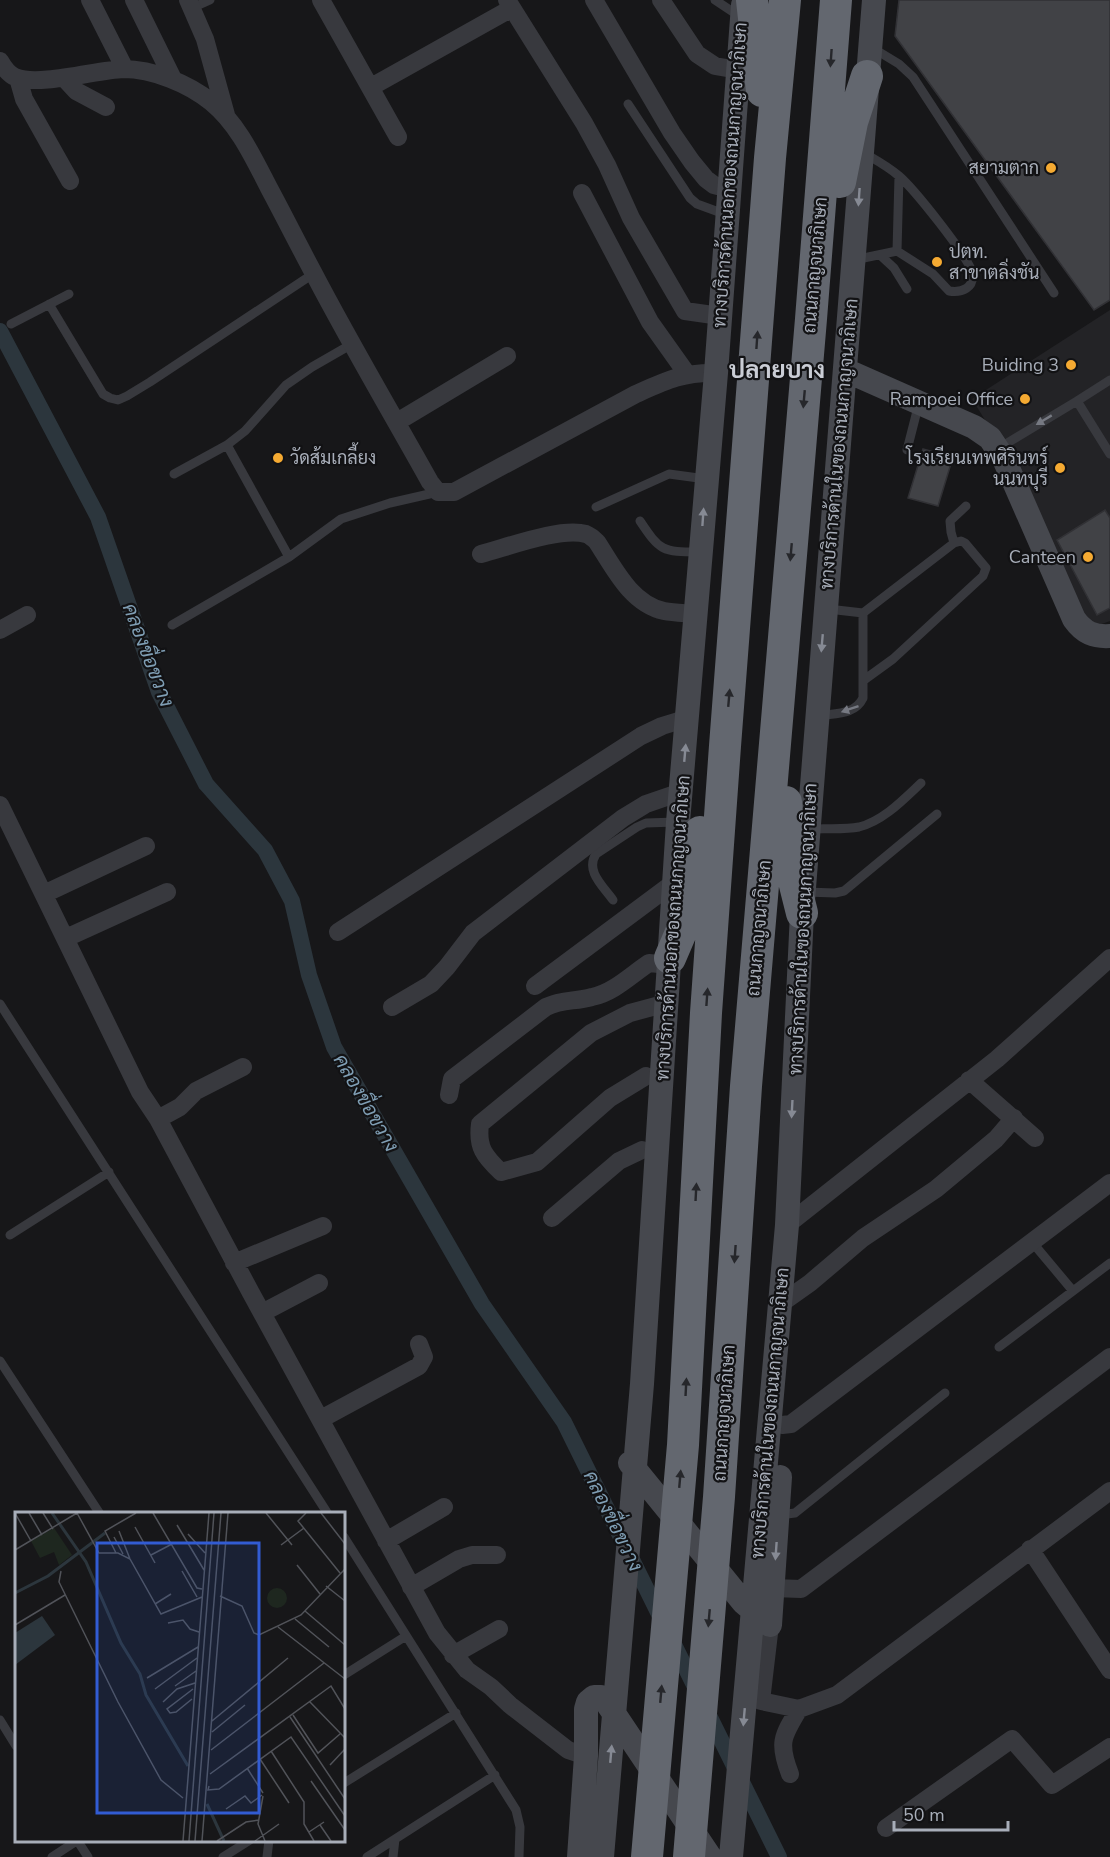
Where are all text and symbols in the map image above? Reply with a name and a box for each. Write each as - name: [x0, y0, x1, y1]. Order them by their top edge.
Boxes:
- street label: ทางบริการด้านนอกของถนนกาญจนาภิเษก: [707, 21, 753, 329]
- one-way arrow: [827, 49, 836, 68]
- place label: สยามตาก: [968, 156, 1039, 180]
- marker: สยามตาก: [1044, 161, 1058, 175]
- one-way arrow: [854, 188, 864, 207]
- street label: ถนนกาญจนาภิเษก: [797, 196, 833, 334]
- place label: ปตท. สาขาตลิ่งชัน: [949, 240, 1040, 285]
- marker: ปตท. สาขาตลิ่งชัน: [930, 255, 944, 269]
- street label: ทางบริการด้านในของถนนกาญจนาภิเษก: [813, 297, 864, 591]
- one-way arrow: [752, 331, 761, 350]
- place label: Buiding 3: [982, 353, 1059, 377]
- district label: ปลายบาง: [729, 354, 825, 386]
- marker: Buiding 3: [1064, 358, 1078, 372]
- place label: Rampoei Office: [890, 387, 1013, 411]
- one-way arrow: [799, 390, 809, 409]
- marker: Rampoei Office: [1018, 392, 1032, 406]
- one-way arrow: [1036, 415, 1053, 425]
- place label: วัดส้มเกลี้ยง: [290, 442, 376, 470]
- place label: โรงเรียนเทพศิรินทร์ นนทบุรี: [905, 445, 1048, 491]
- marker: วัดส้มเกลี้ยง: [271, 451, 285, 465]
- marker: โรงเรียนเทพศิรินทร์ นนทบุรี: [1053, 461, 1067, 475]
- one-way arrow: [699, 508, 708, 527]
- one-way arrow: [786, 543, 796, 562]
- place label: Canteen: [1009, 545, 1076, 569]
- marker: Canteen: [1081, 550, 1095, 564]
- water label: คลองขื่อขวาง: [116, 598, 184, 711]
- one-way arrow: [818, 633, 827, 652]
- one-way arrow: [724, 689, 734, 708]
- one-way arrow: [840, 705, 858, 714]
- one-way arrow: [680, 744, 690, 763]
- street label: ทางบริการด้านนอกของถนนกาญจนาภิเษก: [650, 774, 696, 1082]
- street label: ทางบริการด้านในของถนนกาญจนาภิเษก: [782, 782, 823, 1076]
- street label: ถนนกาญจนาภิเษก: [741, 859, 777, 997]
- one-way arrow: [702, 988, 712, 1007]
- water label: คลองขื่อขวาง: [327, 1047, 408, 1157]
- one-way arrow: [788, 1100, 797, 1119]
- one-way arrow: [692, 1183, 701, 1202]
- one-way arrow: [730, 1244, 739, 1263]
- street label: ทางบริการด้านในของถนนกาญจนาภิเษก: [744, 1266, 795, 1560]
- street label: ถนนกาญจนาภิเษก: [707, 1344, 741, 1482]
- one-way arrow: [681, 1377, 690, 1396]
- water label: คลองขื่อขวาง: [577, 1464, 653, 1576]
- one-way arrow: [675, 1469, 685, 1488]
- inset map: [15, 1512, 345, 1842]
- one-way arrow: [771, 1541, 781, 1560]
- one-way arrow: [704, 1608, 714, 1627]
- one-way arrow: [656, 1685, 666, 1704]
- one-way arrow: [739, 1707, 748, 1726]
- one-way arrow: [607, 1744, 616, 1763]
- scale bar: [894, 1794, 1008, 1832]
- text: 50 m: [903, 1803, 945, 1827]

